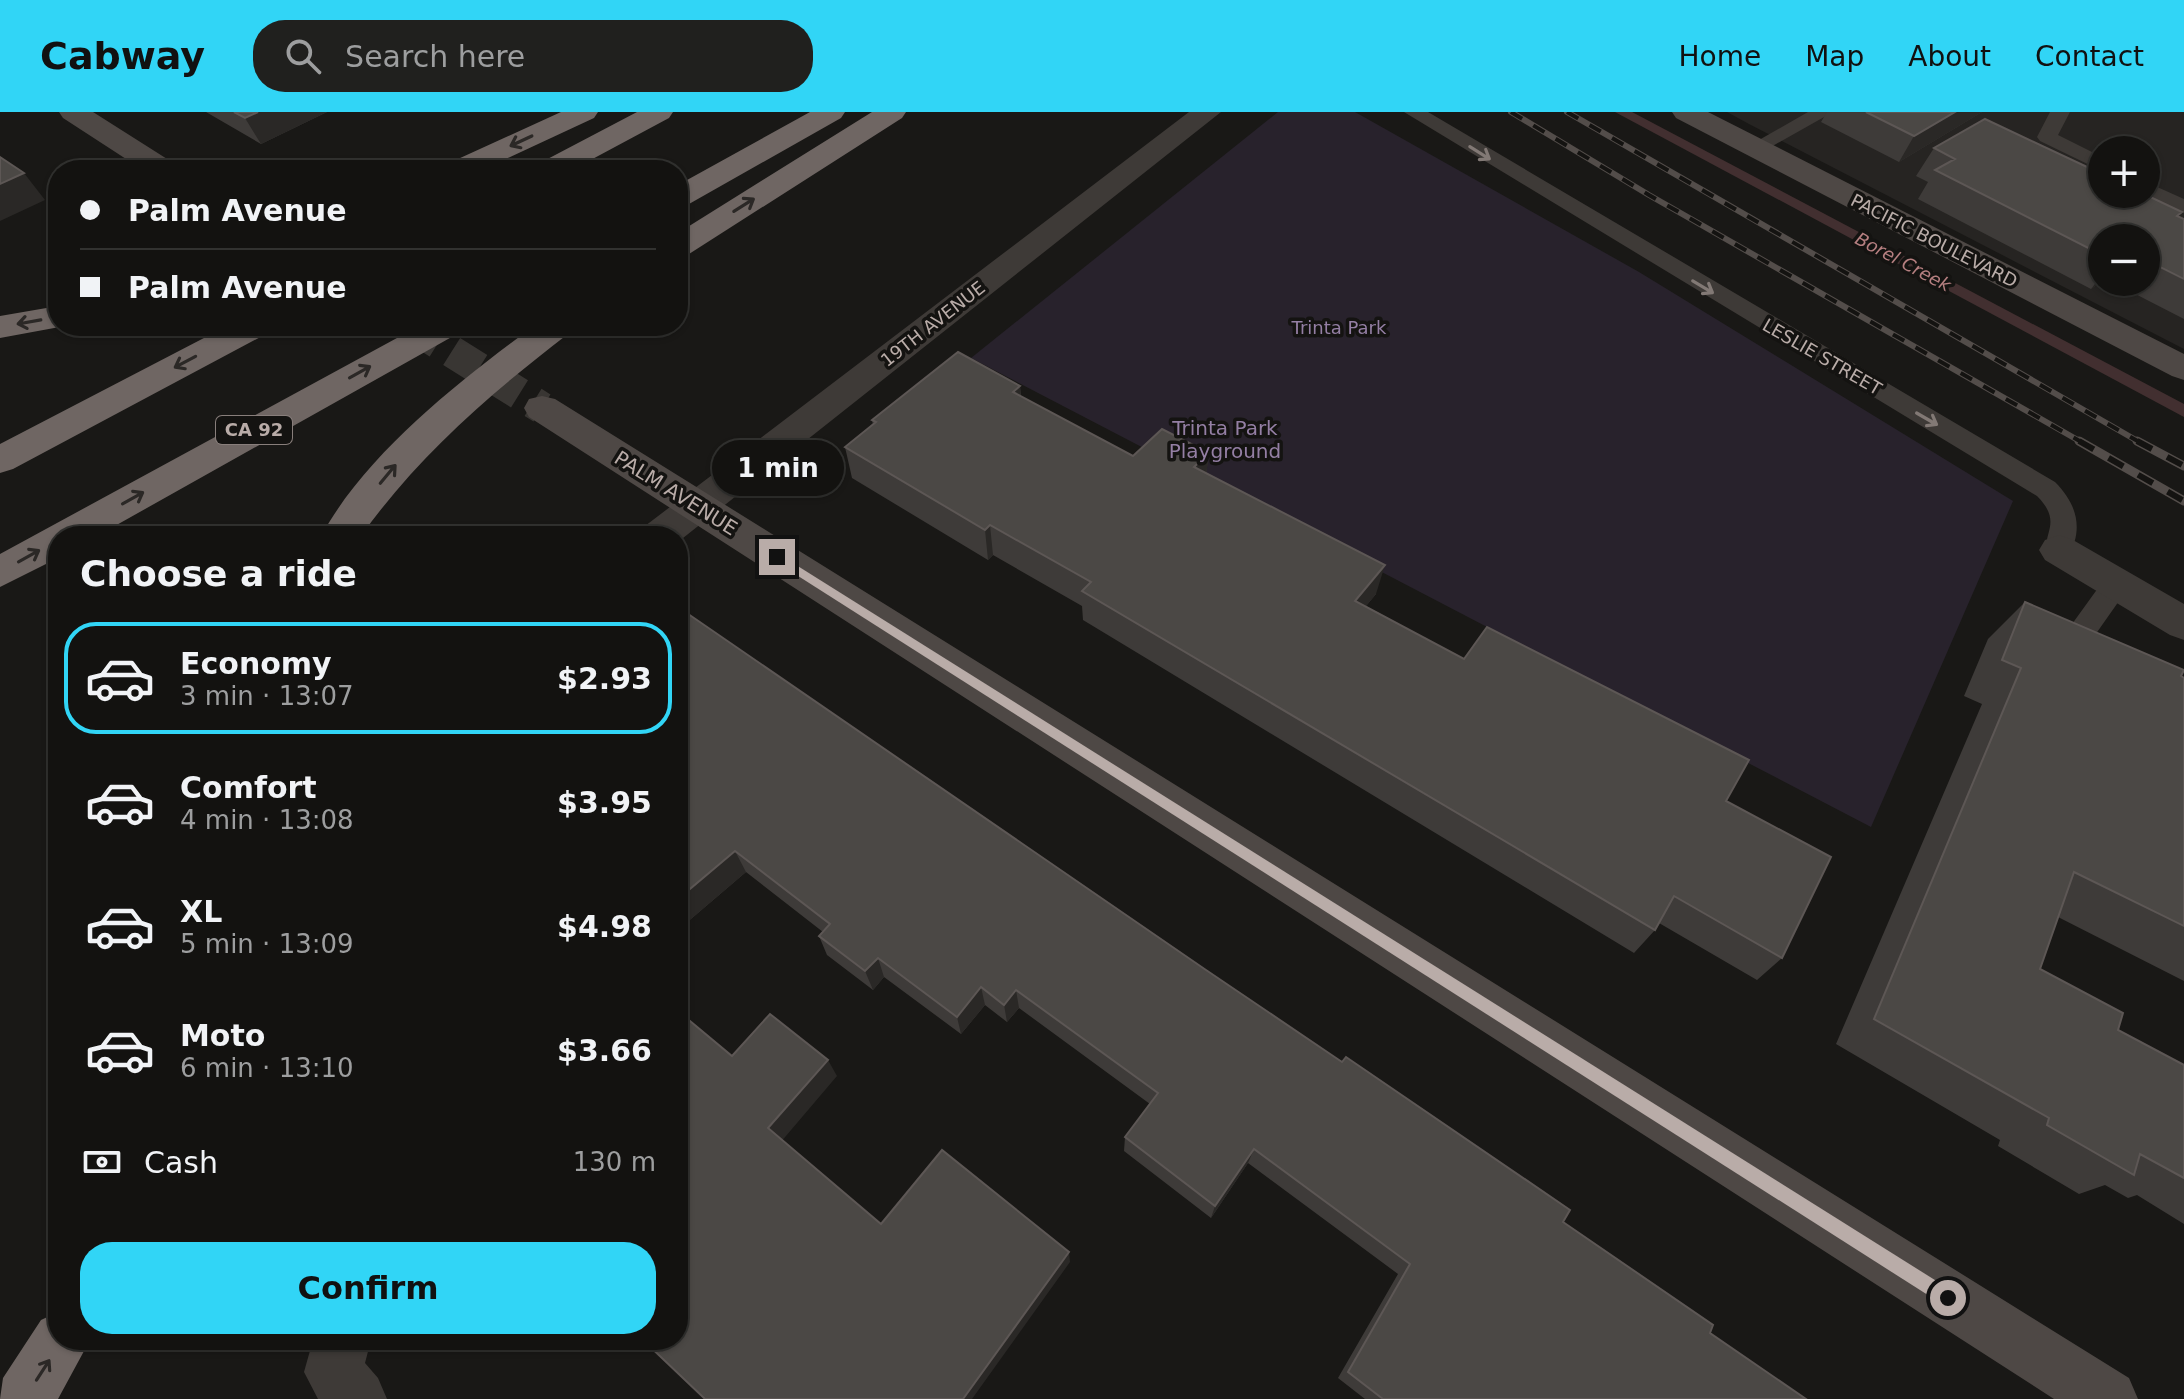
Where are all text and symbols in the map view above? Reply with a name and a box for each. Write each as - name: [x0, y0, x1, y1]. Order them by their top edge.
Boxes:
- search box: [253, 20, 813, 92]
- text: Cabway: [40, 34, 205, 78]
- icon: search: [281, 34, 325, 78]
- text: Search here: [345, 39, 525, 74]
- text: Home: [1678, 40, 1761, 73]
- text: Map: [1805, 40, 1864, 73]
- text: About: [1908, 40, 1991, 73]
- text: Contact: [2035, 40, 2144, 73]
- one-way arrow: [509, 134, 533, 149]
- map controls: [2088, 136, 2160, 296]
- button: +: [2088, 136, 2160, 208]
- one-way arrow: [1468, 145, 1491, 161]
- street label: PACIFIC BOULEVARD: [1847, 189, 2021, 292]
- text: Palm Avenue: [128, 193, 347, 228]
- one-way arrow: [732, 197, 755, 213]
- button: −: [2088, 224, 2160, 296]
- water label: Borel Creek: [1852, 228, 1956, 296]
- text: Palm Avenue: [128, 270, 347, 305]
- street label: 19TH AVENUE: [877, 277, 989, 371]
- one-way arrow: [1691, 279, 1714, 295]
- street label: LESLIE STREET: [1759, 314, 1886, 400]
- one-way arrow: [17, 316, 42, 331]
- park label: Trinta Park: [1291, 317, 1387, 338]
- one-way arrow: [174, 355, 198, 371]
- one-way arrow: [348, 364, 372, 380]
- one-way arrow: [1915, 411, 1938, 427]
- road number: CA 92: [216, 416, 292, 444]
- park label: Trinta Park Playground: [1169, 416, 1281, 463]
- callout: 1 min: [711, 441, 843, 497]
- street label: PALM AVENUE: [610, 446, 742, 540]
- text: 1 min: [737, 453, 819, 483]
- one-way arrow: [379, 465, 397, 485]
- one-way arrow: [120, 490, 144, 505]
- route end: [759, 539, 795, 575]
- one-way arrow: [17, 548, 40, 564]
- text: Choose a ride: [80, 553, 357, 594]
- icon: car: [84, 642, 156, 714]
- text: Economy: [180, 646, 332, 681]
- text: $2.93: [557, 661, 652, 696]
- text: 3 min · 13:07: [180, 681, 354, 711]
- icon: car: [84, 766, 156, 838]
- text: Comfort: [180, 770, 317, 805]
- text: $3.95: [557, 785, 652, 820]
- text: 4 min · 13:08: [180, 805, 354, 835]
- icon: car: [84, 890, 156, 962]
- text: XL: [180, 894, 222, 929]
- text: $4.98: [557, 909, 652, 944]
- text: 5 min · 13:09: [180, 929, 354, 959]
- icon: car: [84, 1014, 156, 1086]
- text: Moto: [180, 1018, 265, 1053]
- text: $3.66: [557, 1033, 652, 1068]
- text: 6 min · 13:10: [180, 1053, 354, 1083]
- icon: cash: [80, 1140, 124, 1184]
- text: Cash: [144, 1145, 218, 1180]
- text: 130 m: [573, 1147, 656, 1177]
- button: Confirm: [80, 1242, 656, 1334]
- route start: [1930, 1280, 1966, 1316]
- one-way arrow: [35, 1359, 51, 1382]

